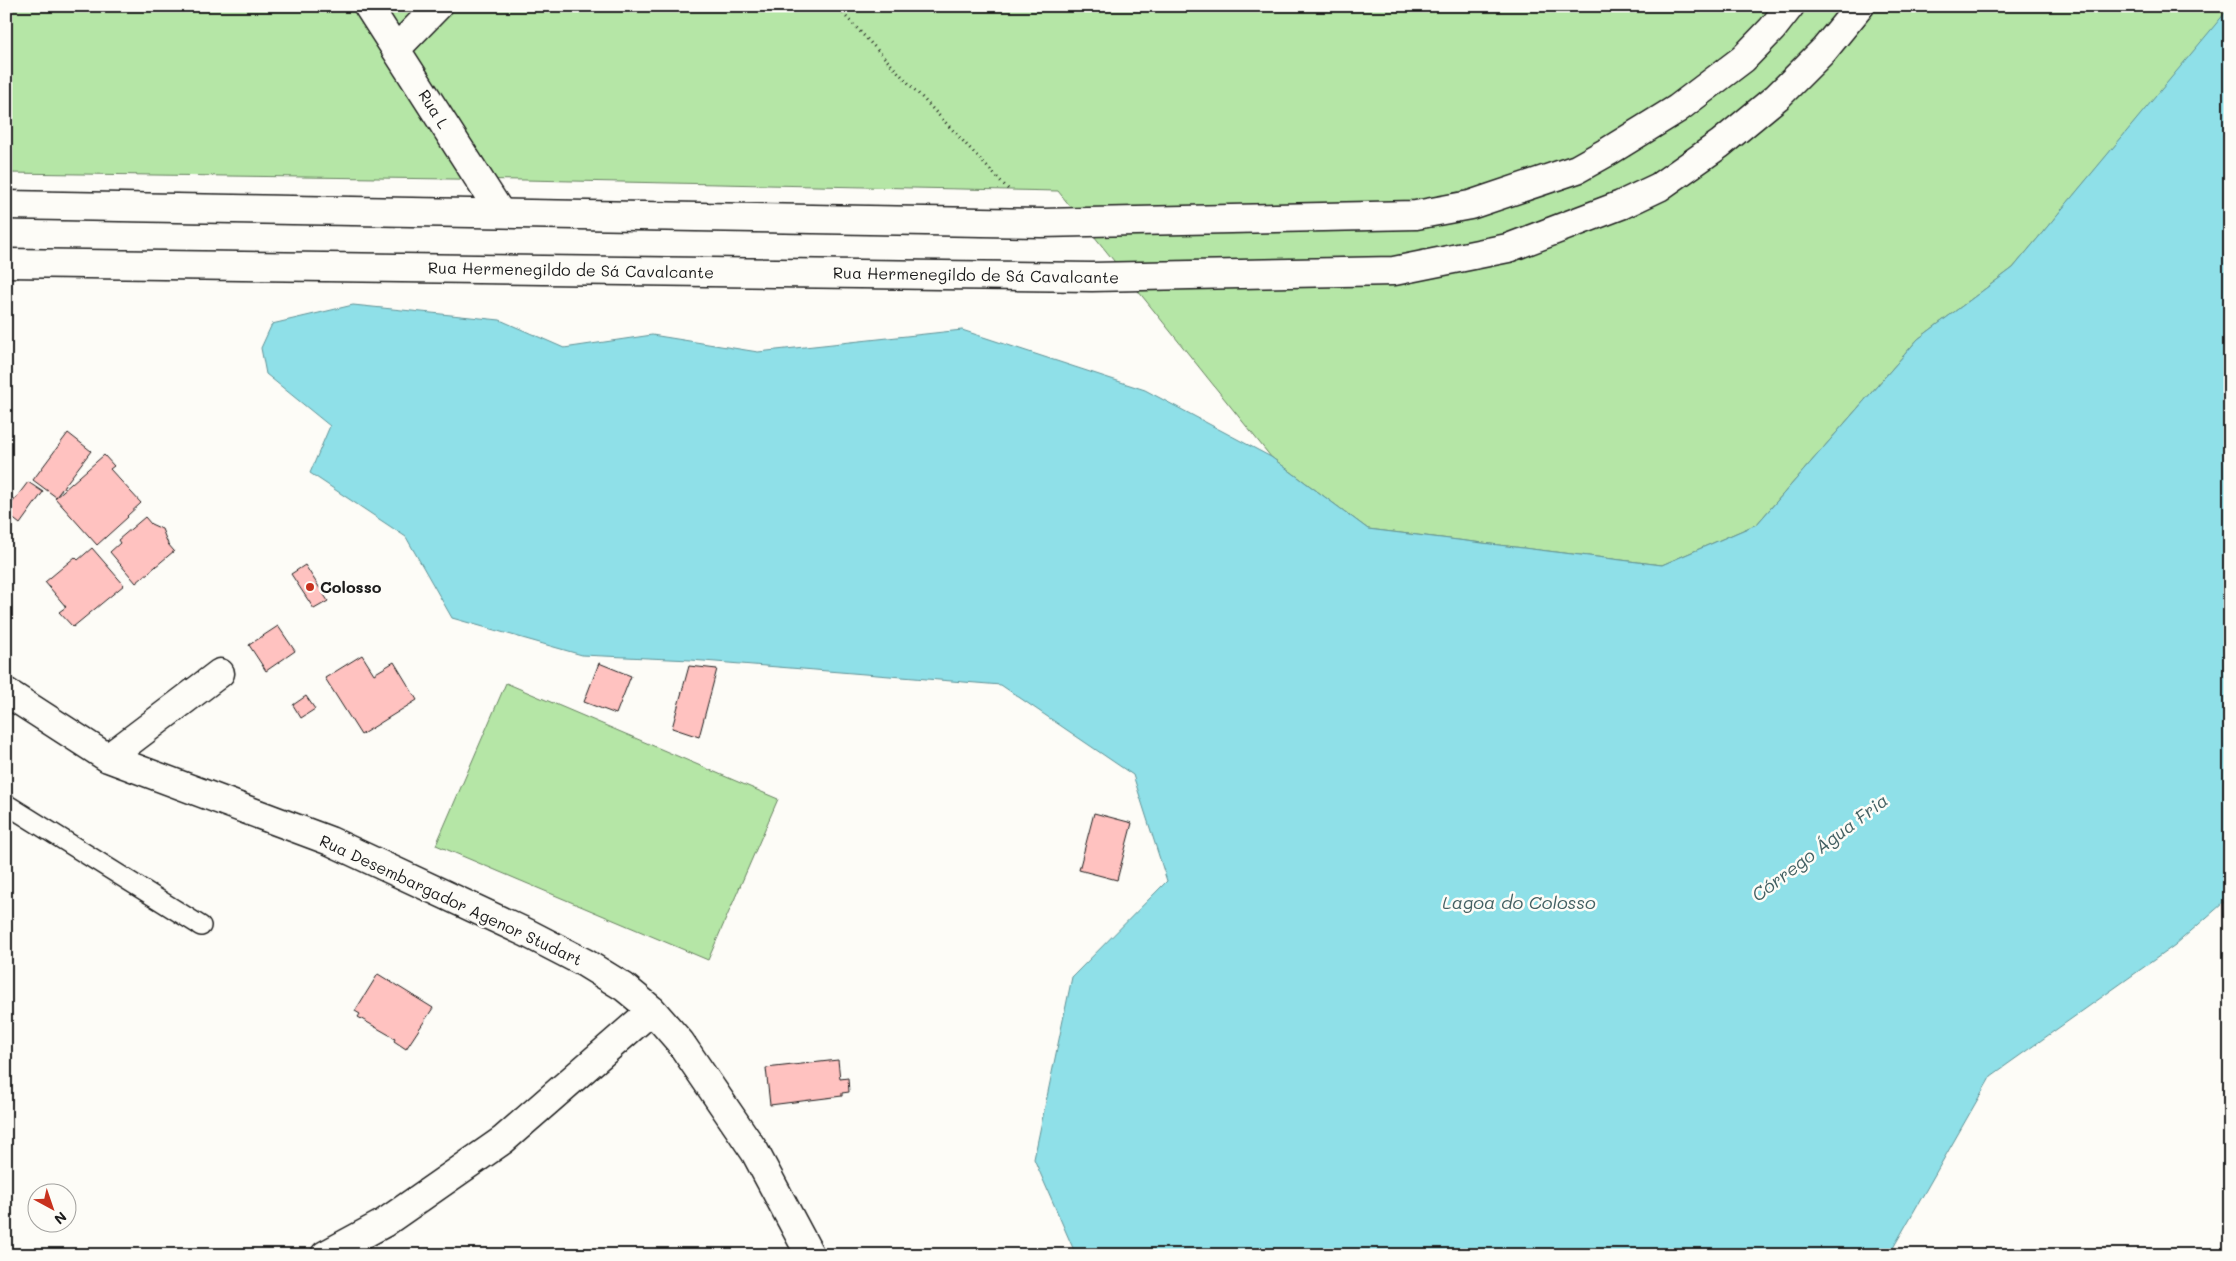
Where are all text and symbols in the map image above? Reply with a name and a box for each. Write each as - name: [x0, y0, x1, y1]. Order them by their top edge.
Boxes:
- street label: Rua L: [414, 85, 455, 133]
- street label: Rua Hermenegildo de Sá Cavalcante: [428, 257, 714, 282]
- street label: Rua Hermenegildo de Sá Cavalcante: [833, 262, 1119, 287]
- place label: Colosso: [320, 576, 382, 597]
- marker: Colosso: [304, 581, 316, 593]
- water label: Córrego Água Fria: [1746, 788, 1893, 906]
- street label: Rua Desembargador Agenor Studart: [317, 829, 586, 970]
- water label: Lagoa do Colosso: [1442, 890, 1596, 914]
- north arrow: [28, 1184, 78, 1234]
- text: N: [50, 1208, 71, 1229]

